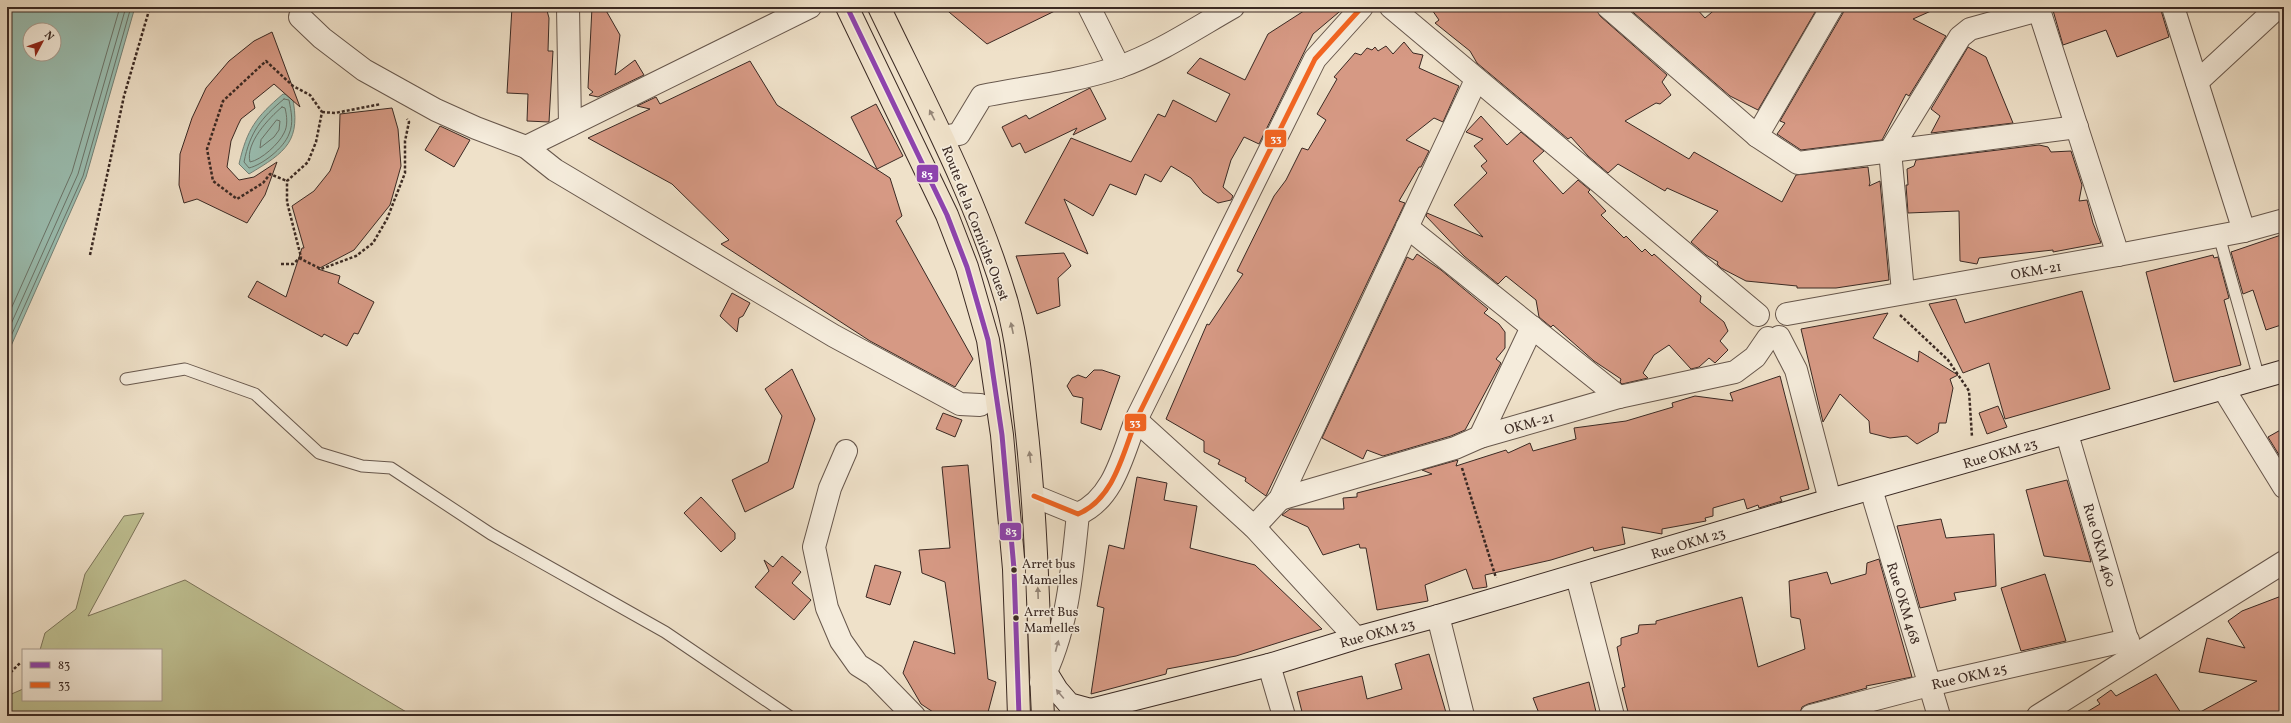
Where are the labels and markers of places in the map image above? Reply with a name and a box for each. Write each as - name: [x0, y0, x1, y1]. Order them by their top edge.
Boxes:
- place label: Arret bus Mamelles: [1022, 556, 1078, 590]
- marker: Arret bus Mamelles: [1009, 565, 1019, 575]
- place label: Arret Bus Mamelles: [1024, 604, 1080, 638]
- marker: Arret Bus Mamelles: [1011, 613, 1021, 623]

